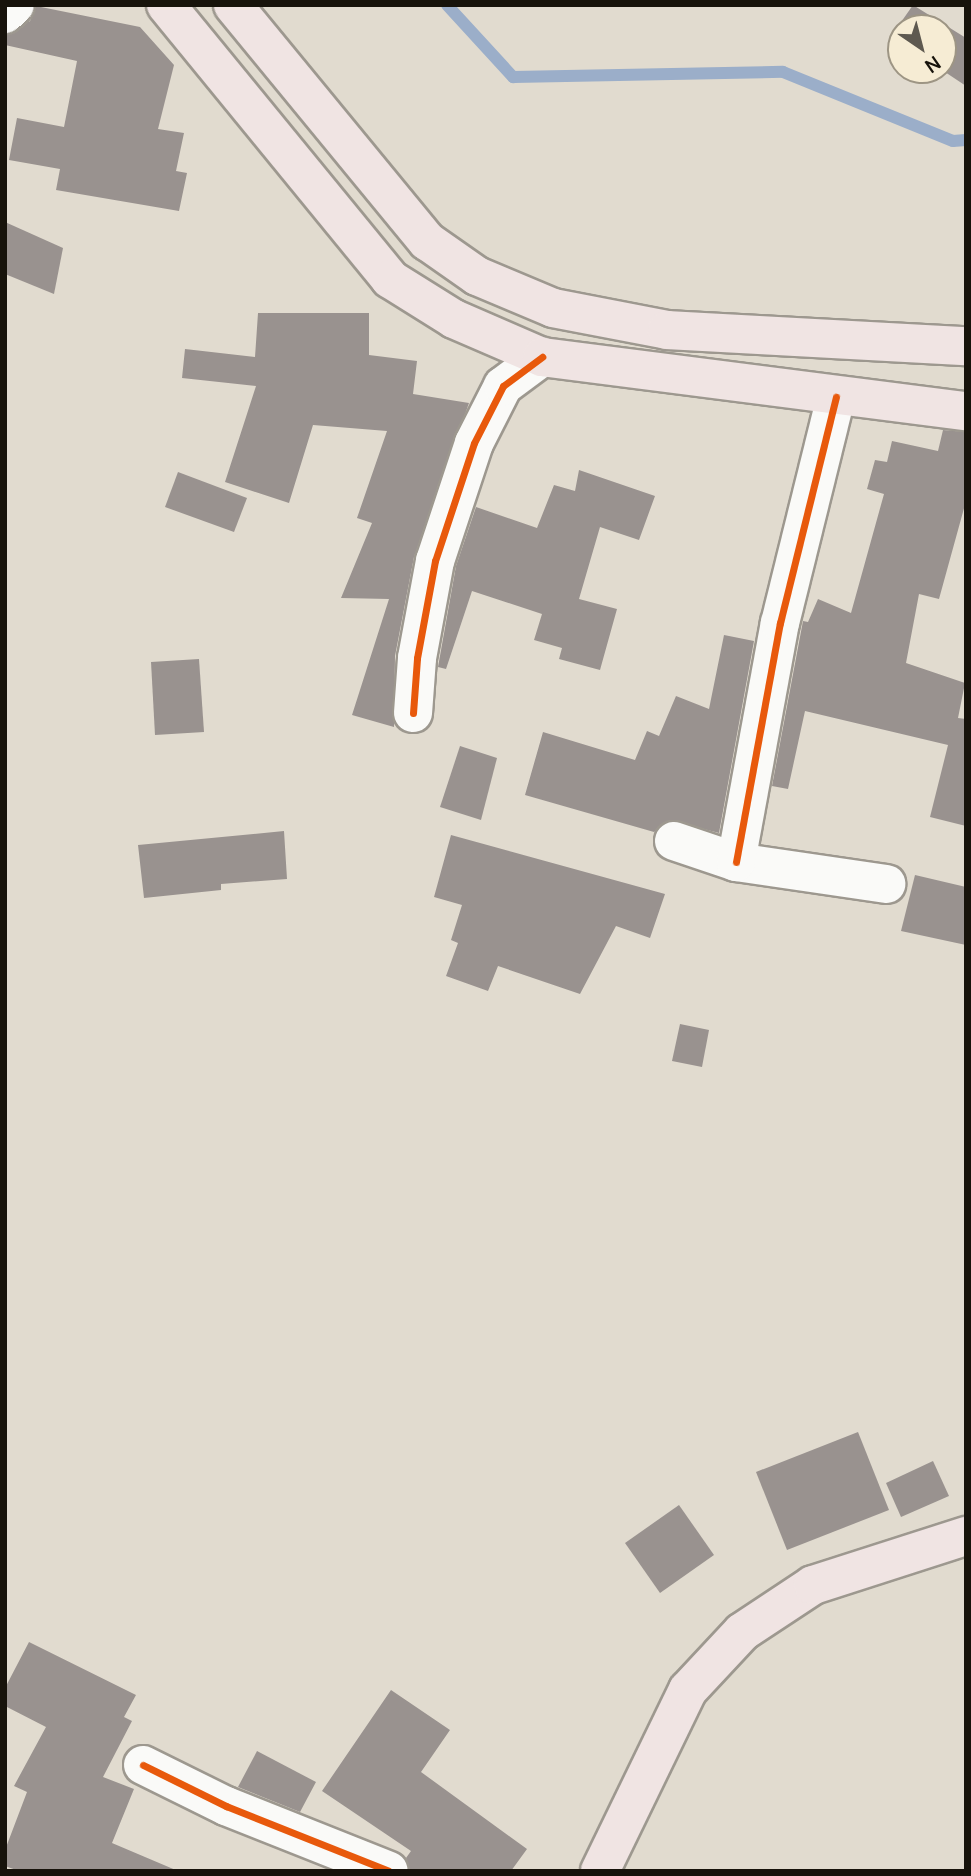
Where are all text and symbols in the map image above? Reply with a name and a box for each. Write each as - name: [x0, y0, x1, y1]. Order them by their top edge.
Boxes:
- north arrow: [887, 14, 957, 84]
- text: N: [920, 50, 946, 79]

